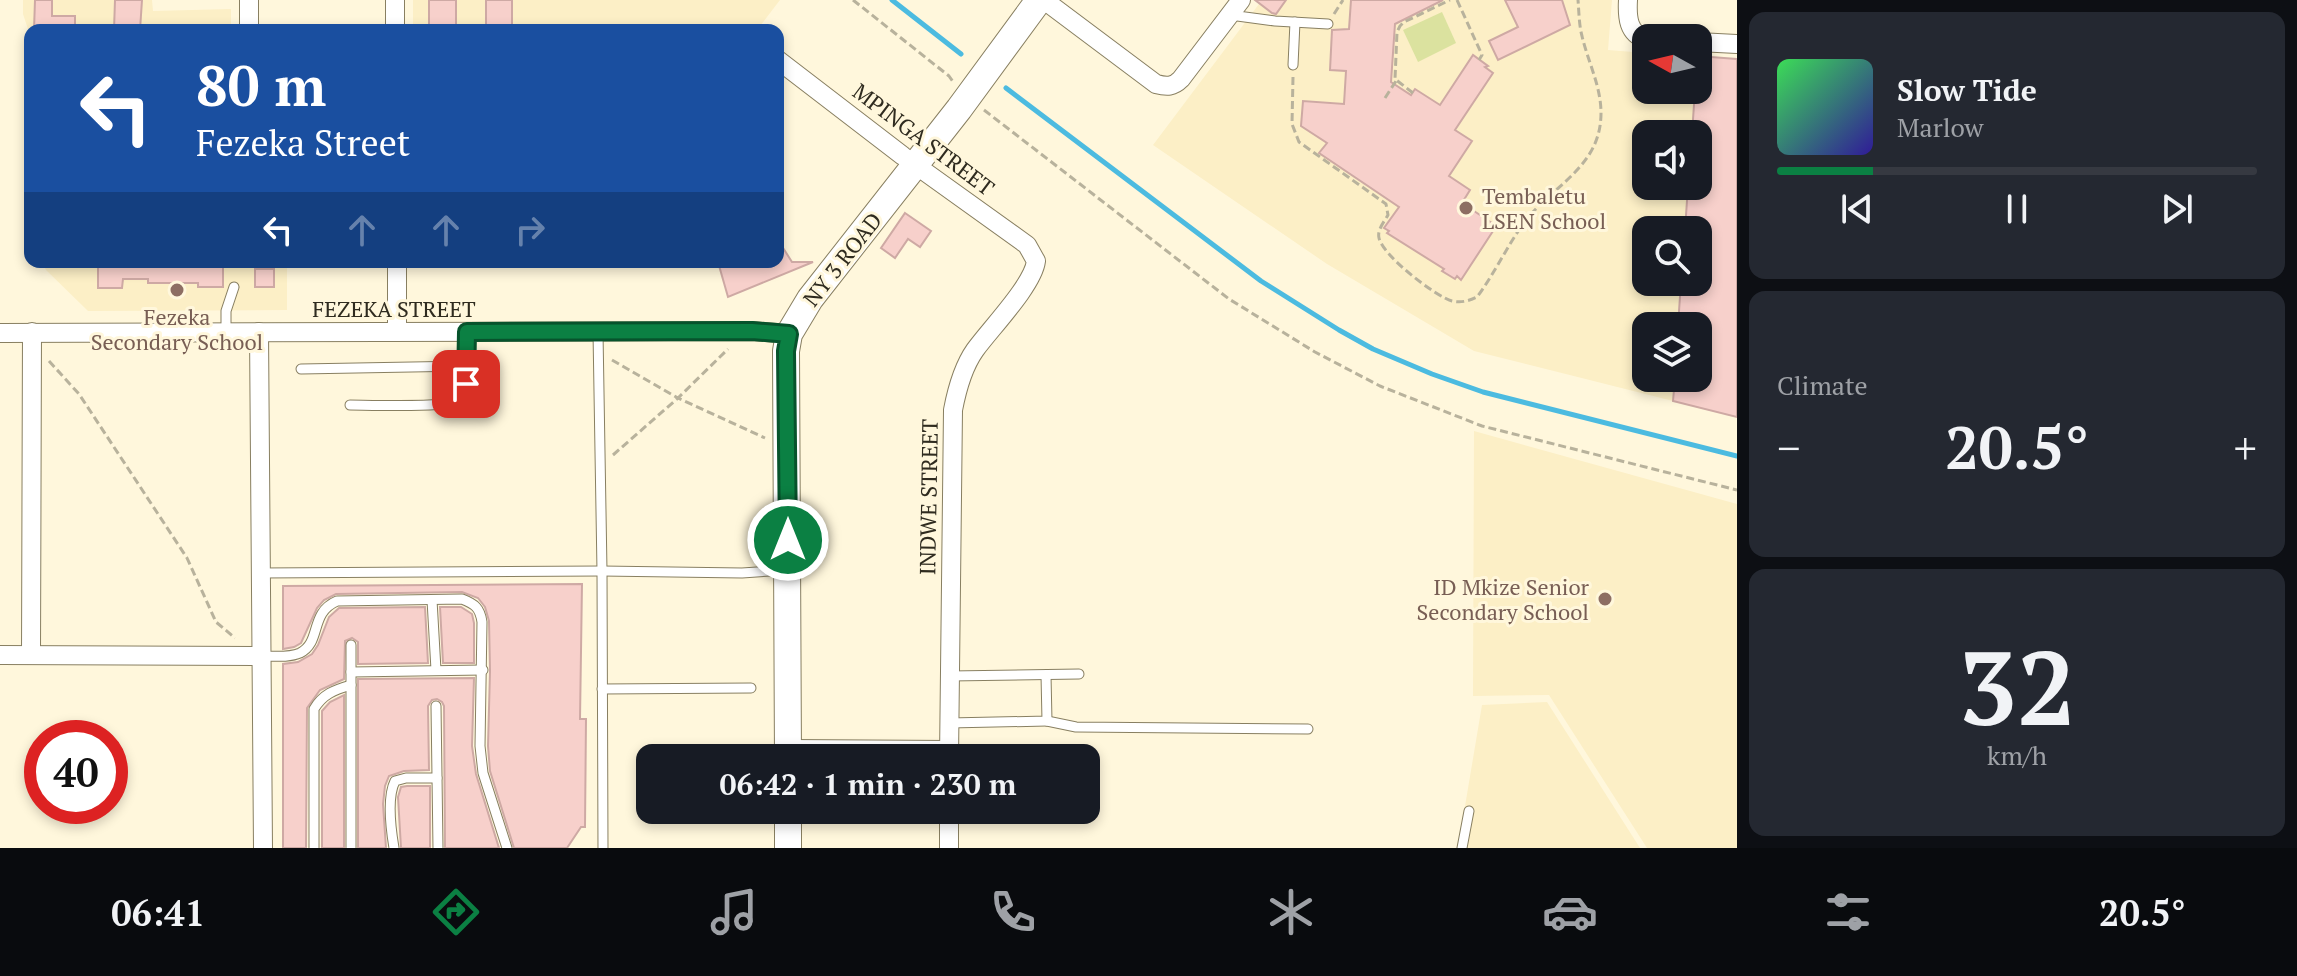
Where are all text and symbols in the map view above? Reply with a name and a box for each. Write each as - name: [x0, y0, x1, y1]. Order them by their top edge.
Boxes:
- north arrow: [1632, 24, 1712, 104]
- map controls: [1632, 24, 1712, 392]
- text: 80 m: [196, 48, 326, 122]
- icon: left: [64, 56, 168, 160]
- text: Slow Tide: [1897, 70, 2037, 110]
- street label: MPINGA STREET: [847, 76, 1001, 202]
- text: Marlow: [1897, 110, 1983, 144]
- text: Fezeka Street: [196, 119, 410, 166]
- button: sound: [1632, 120, 1712, 200]
- place label: Tembaletu LSEN School: [1482, 181, 1606, 235]
- icon: previous: [1835, 187, 1879, 231]
- icon: pause: [1995, 187, 2039, 231]
- icon: next: [2155, 187, 2199, 231]
- marker: Tembaletu LSEN School: [1457, 199, 1475, 217]
- street label: NY 3 ROAD: [796, 206, 888, 312]
- icon: left: [256, 208, 300, 252]
- icon: ahead: [340, 208, 384, 252]
- icon: ahead: [424, 208, 468, 252]
- icon: right: [508, 208, 552, 252]
- button: search: [1632, 216, 1712, 296]
- marker: Fezeka Secondary School: [168, 281, 186, 299]
- street label: FEZEKA STREET: [312, 294, 476, 323]
- place label: Fezeka Secondary School: [91, 302, 263, 356]
- button: layers: [1632, 312, 1712, 392]
- pin: [432, 350, 500, 418]
- icon: arrive: [444, 362, 488, 406]
- text: Climate: [1777, 368, 1868, 402]
- text: 20.5°: [1945, 407, 2089, 486]
- street label: INDWE STREET: [912, 418, 944, 575]
- text: −: [1777, 418, 1800, 477]
- text: +: [2234, 418, 2257, 477]
- position arrow: [746, 498, 830, 582]
- place label: ID Mkize Senior Secondary School: [1417, 572, 1590, 626]
- marker: ID Mkize Senior Secondary School: [1596, 590, 1614, 608]
- text: 32: [1958, 617, 2076, 755]
- speed limit sign: 40: [24, 720, 128, 824]
- text: km/h: [1987, 738, 2047, 772]
- text: 06:42 · 1 min · 230 m: [720, 764, 1016, 804]
- icon: directions: [428, 884, 484, 940]
- icon: music: [706, 884, 762, 940]
- icon: phone: [985, 884, 1041, 940]
- icon: climate: [1263, 884, 1319, 940]
- icon: car: [1542, 884, 1598, 940]
- icon: filters: [1820, 884, 1876, 940]
- text: 06:41: [111, 889, 205, 936]
- text: 20.5°: [2099, 889, 2186, 936]

